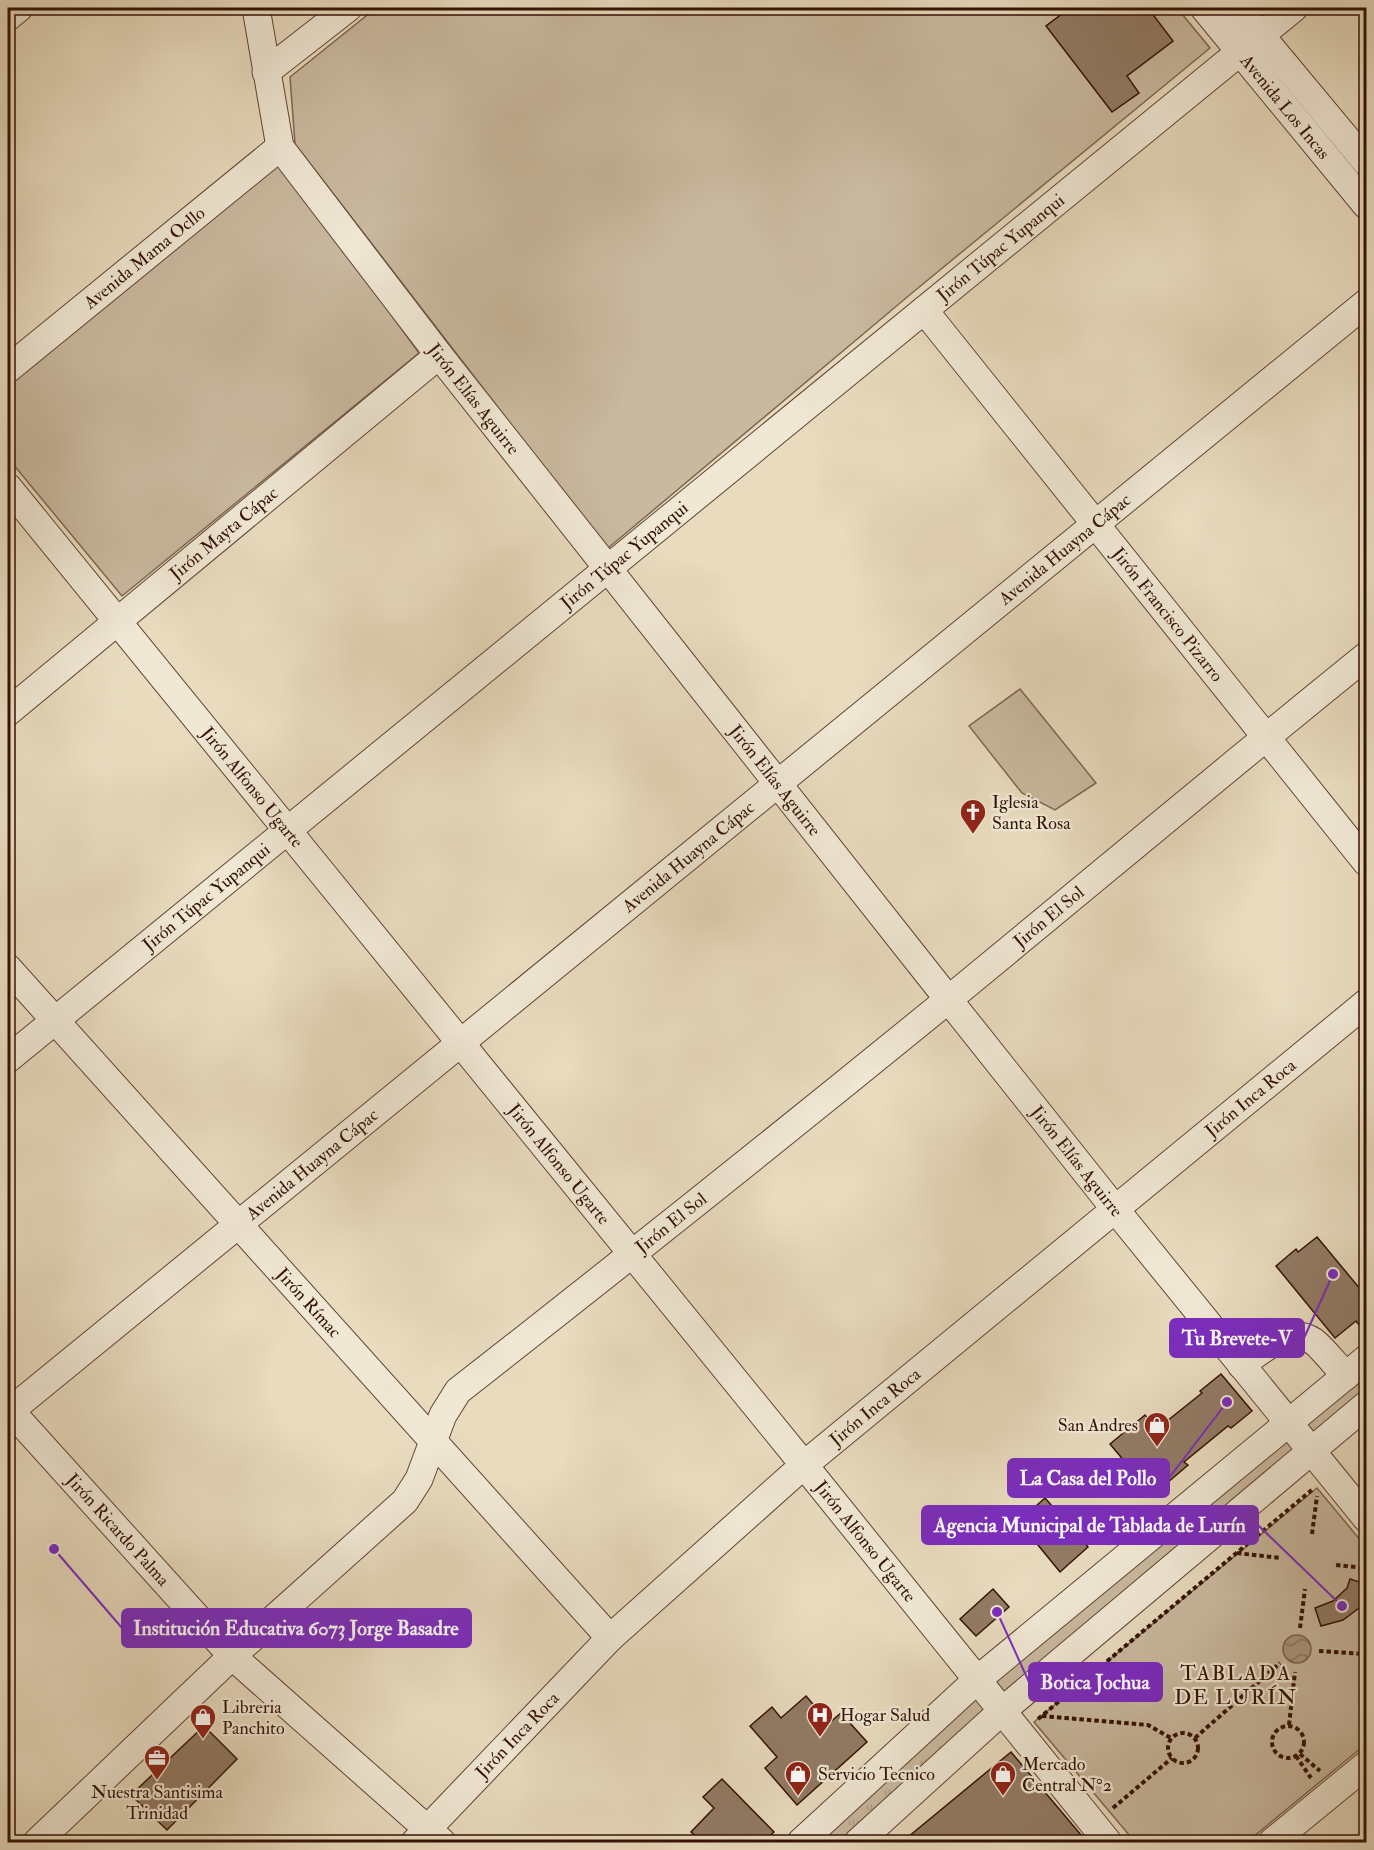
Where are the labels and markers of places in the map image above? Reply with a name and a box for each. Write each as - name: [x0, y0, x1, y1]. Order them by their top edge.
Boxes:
- place label: Iglesia Santa Rosa: [992, 791, 1071, 835]
- church icon: Iglesia Santa Rosa: [958, 797, 988, 835]
- callout: Tu Brevete-V: [1170, 1319, 1304, 1357]
- shop icon: San Andres: [1142, 1410, 1172, 1448]
- place label: San Andres: [1058, 1414, 1138, 1437]
- callout: La Casa del Pollo: [1008, 1459, 1169, 1497]
- callout: Agencia Municipal de Tablada de Lurín: [922, 1506, 1258, 1544]
- callout: Institución Educativa 6073 Jorge Basadre: [122, 1609, 471, 1647]
- callout: Botica Jochua: [1029, 1663, 1162, 1701]
- place label: Libreria Panchito: [222, 1696, 285, 1740]
- hospital icon: Hogar Salud: [805, 1700, 835, 1738]
- shop icon: Libreria Panchito: [188, 1702, 218, 1740]
- place label: Hogar Salud: [840, 1704, 930, 1727]
- office icon: Nuestra Santisima Trinidad: [142, 1743, 172, 1781]
- place label: Mercado Central N°2: [1022, 1753, 1112, 1797]
- shop icon: Servicio Tecnico: [783, 1759, 813, 1797]
- shop icon: Mercado Central N°2: [988, 1759, 1018, 1797]
- place label: Servicio Tecnico: [818, 1763, 935, 1786]
- place label: Nuestra Santisima Trinidad: [91, 1781, 224, 1825]

